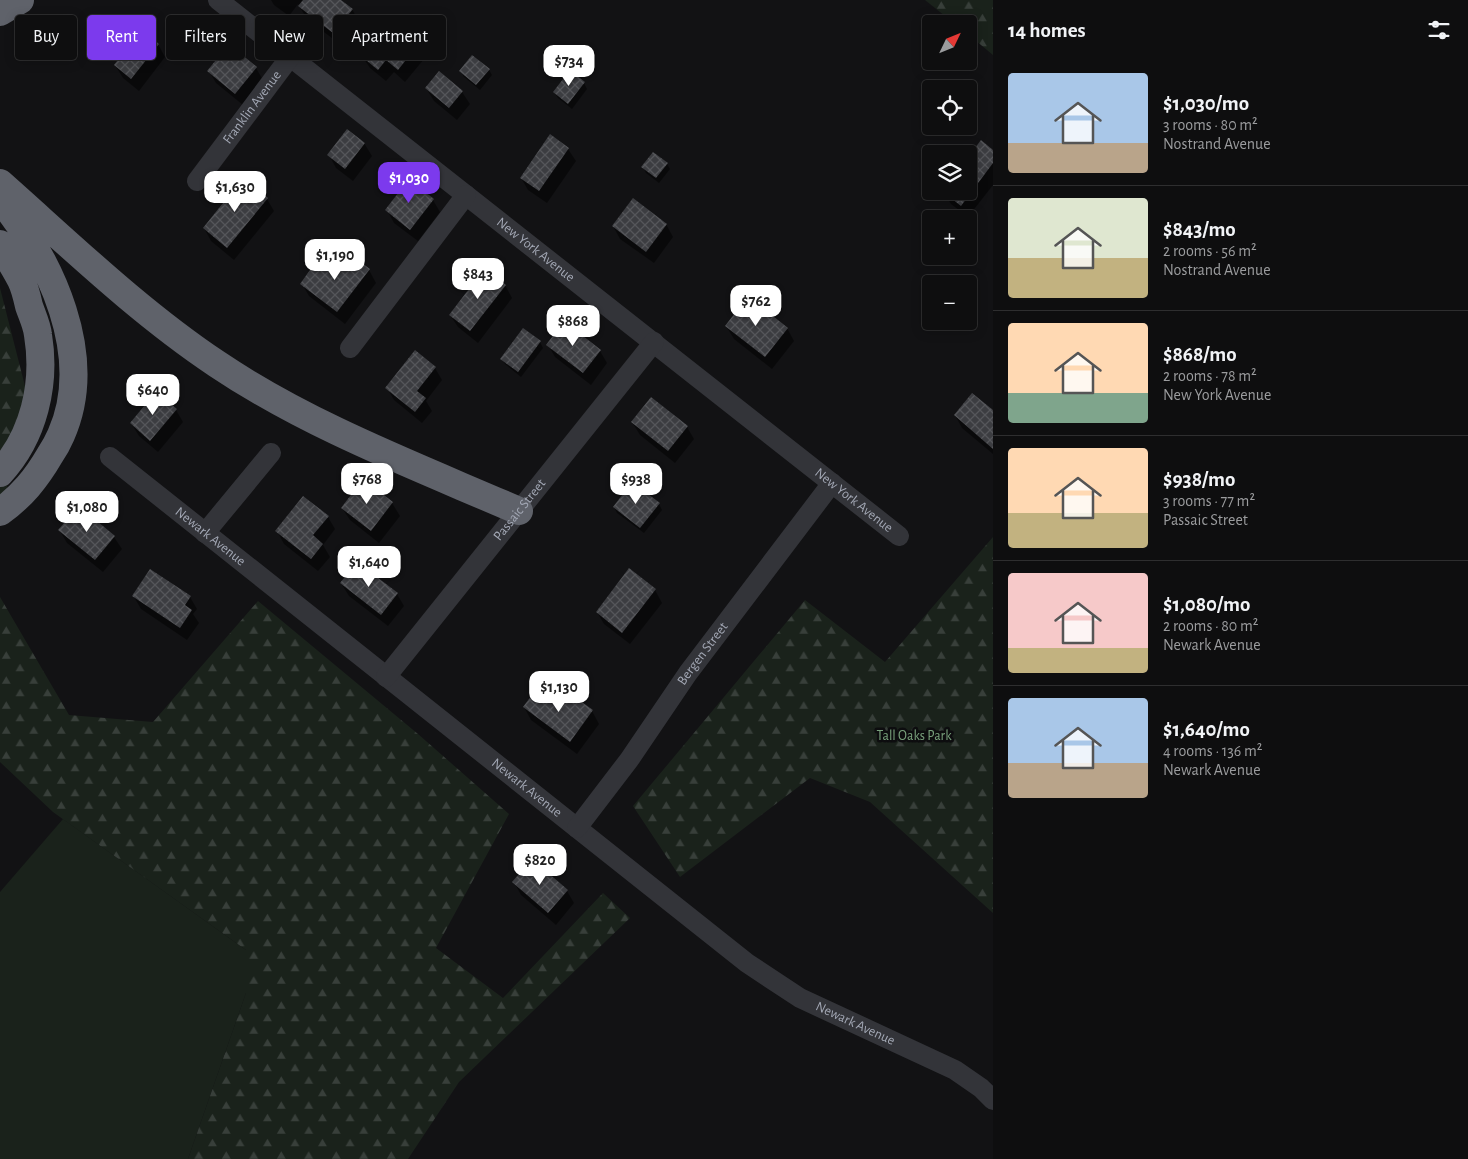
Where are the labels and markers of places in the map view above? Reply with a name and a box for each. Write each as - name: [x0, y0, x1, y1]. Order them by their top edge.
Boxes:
- pin: $734: [539, 44, 599, 87]
- pin: $1,030: [368, 162, 450, 204]
- pin: $1,630: [194, 170, 276, 213]
- pin: $1,190: [294, 238, 376, 281]
- pin: $843: [448, 258, 508, 300]
- pin: $762: [726, 284, 786, 327]
- pin: $868: [543, 304, 603, 347]
- pin: $640: [123, 374, 183, 416]
- pin: $768: [337, 462, 397, 505]
- pin: $938: [606, 462, 666, 505]
- pin: $1,080: [46, 490, 128, 533]
- pin: $1,640: [328, 546, 410, 588]
- pin: $1,130: [518, 670, 600, 713]
- pin: $820: [510, 844, 570, 886]

